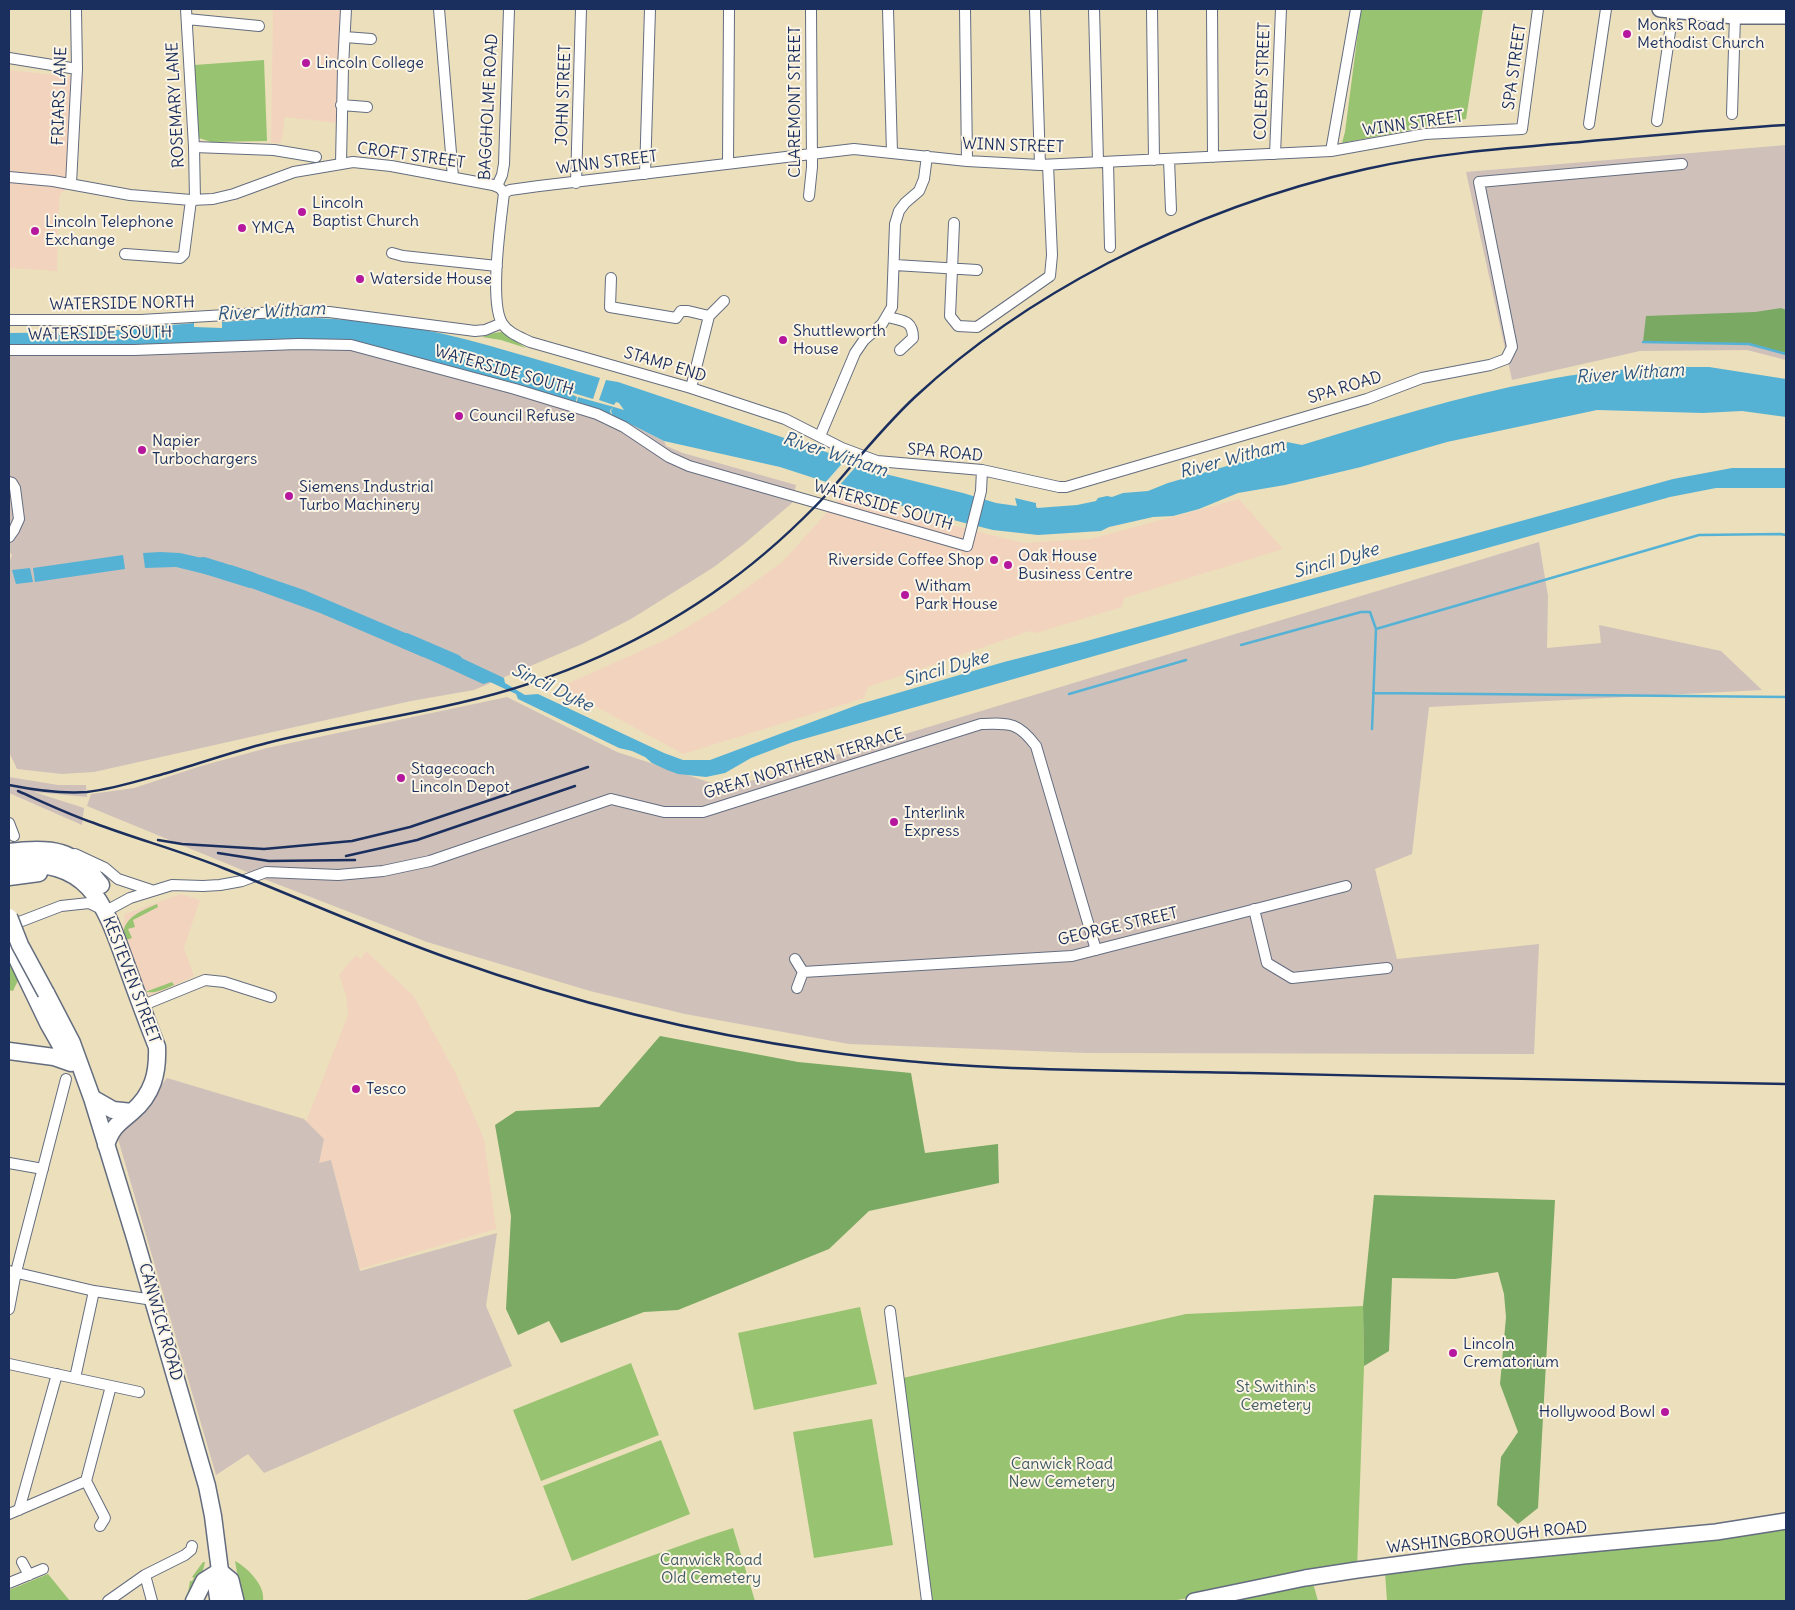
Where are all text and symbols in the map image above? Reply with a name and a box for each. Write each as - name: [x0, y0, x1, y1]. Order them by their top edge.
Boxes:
- place label: Monks Road Methodist Church: [1637, 15, 1764, 53]
- street label: COLEBY STREET: [1251, 22, 1275, 140]
- street label: SPA STREET: [1499, 23, 1531, 111]
- street label: CLAREMONT STREET: [785, 26, 805, 178]
- marker: Monks Road Methodist Church: [1621, 28, 1633, 40]
- street label: BAGGHOLME ROAD: [476, 33, 502, 181]
- street label: ROSEMARY LANE: [163, 41, 189, 169]
- street label: JOHN STREET: [553, 44, 575, 146]
- street label: FRIARS LANE: [49, 46, 71, 146]
- place label: Lincoln College: [316, 53, 424, 73]
- marker: Lincoln College: [300, 57, 312, 69]
- street label: WINN STREET: [1361, 107, 1465, 141]
- street label: WINN STREET: [962, 135, 1064, 157]
- street label: CROFT STREET: [356, 139, 466, 173]
- street label: WINN STREET: [555, 147, 659, 179]
- place label: Lincoln Baptist Church: [312, 193, 419, 231]
- marker: Lincoln Baptist Church: [296, 206, 308, 218]
- place label: Lincoln Telephone Exchange: [45, 212, 174, 250]
- place label: YMCA: [252, 218, 295, 238]
- marker: YMCA: [236, 222, 248, 234]
- marker: Lincoln Telephone Exchange: [29, 225, 41, 237]
- place label: Waterside House: [370, 269, 492, 289]
- marker: Waterside House: [354, 273, 366, 285]
- street label: WATERSIDE NORTH: [49, 293, 195, 315]
- water label: River Witham: [216, 298, 326, 326]
- place label: Shuttleworth House: [793, 321, 886, 359]
- street label: WATERSIDE SOUTH: [28, 323, 172, 345]
- marker: Shuttleworth House: [777, 334, 789, 346]
- street label: WATERSIDE SOUTH: [432, 342, 576, 400]
- street label: STAMP END: [622, 343, 708, 387]
- water label: River Witham: [1575, 359, 1685, 389]
- street label: SPA ROAD: [1306, 368, 1384, 408]
- place label: Council Refuse: [469, 406, 575, 426]
- marker: Council Refuse: [453, 410, 465, 422]
- water label: River Witham: [780, 428, 890, 482]
- place label: Napier Turbochargers: [152, 431, 257, 469]
- water label: River Witham: [1177, 435, 1287, 483]
- street label: SPA ROAD: [906, 440, 984, 466]
- marker: Napier Turbochargers: [136, 444, 148, 456]
- place label: Siemens Industrial Turbo Machinery: [299, 477, 433, 515]
- street label: WATERSIDE SOUTH: [811, 477, 955, 535]
- marker: Siemens Industrial Turbo Machinery: [283, 490, 295, 502]
- water label: Sincil Dyke: [1291, 539, 1381, 583]
- place label: Oak House Business Centre: [1018, 546, 1133, 584]
- place label: Riverside Coffee Shop: [828, 550, 984, 570]
- marker: Riverside Coffee Shop: [988, 554, 1000, 566]
- marker: Oak House Business Centre: [1002, 559, 1014, 571]
- place label: Witham Park House: [915, 576, 998, 614]
- marker: Witham Park House: [899, 589, 911, 601]
- water label: Sincil Dyke: [901, 647, 991, 691]
- water label: Sincil Dyke: [508, 659, 596, 717]
- street label: GREAT NORTHERN TERRACE: [701, 724, 907, 804]
- place label: Stagecoach Lincoln Depot: [411, 759, 510, 797]
- marker: Stagecoach Lincoln Depot: [395, 772, 407, 784]
- place label: Interlink Express: [904, 803, 965, 841]
- marker: Interlink Express: [888, 816, 900, 828]
- street label: GEORGE STREET: [1056, 904, 1180, 950]
- street label: KESTEVEN STREET: [98, 914, 164, 1046]
- place label: Tesco: [366, 1079, 406, 1099]
- marker: Tesco: [350, 1083, 362, 1095]
- street label: CANWICK ROAD: [134, 1261, 186, 1383]
- place label: Lincoln Crematorium: [1463, 1334, 1559, 1372]
- marker: Lincoln Crematorium: [1447, 1347, 1459, 1359]
- park label: St Swithin's Cemetery: [1236, 1377, 1316, 1415]
- place label: Hollywood Bowl: [1539, 1402, 1655, 1422]
- marker: Hollywood Bowl: [1659, 1406, 1671, 1418]
- park label: Canwick Road New Cemetery: [1009, 1454, 1115, 1492]
- street label: WASHINGBOROUGH ROAD: [1386, 1518, 1588, 1558]
- park label: Canwick Road Old Cemetery: [660, 1550, 762, 1588]

